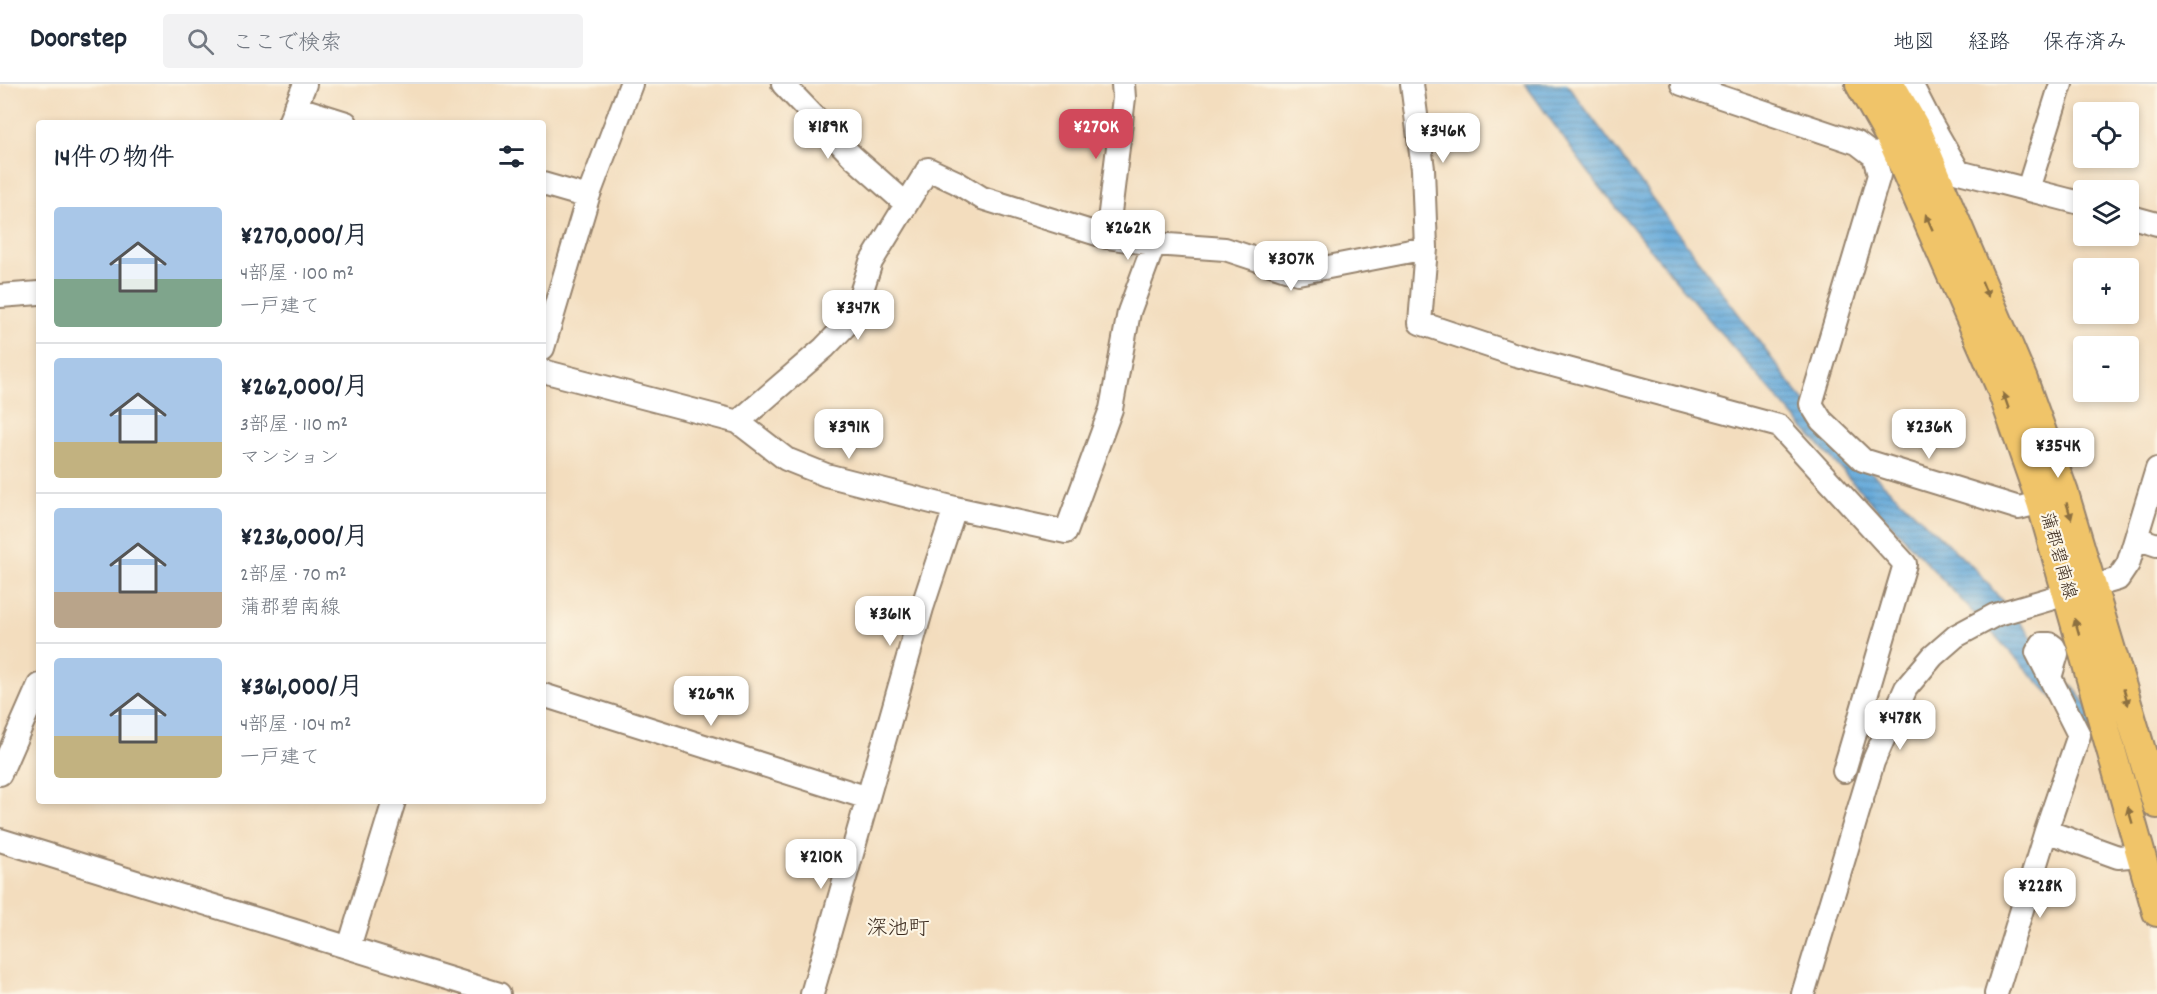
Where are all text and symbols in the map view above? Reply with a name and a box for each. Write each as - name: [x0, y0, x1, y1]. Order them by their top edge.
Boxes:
- search box: [163, 14, 583, 68]
- text: Doorstep: [30, 21, 127, 61]
- icon: search: [184, 25, 217, 58]
- text: ここで検索: [232, 29, 342, 60]
- text: 地図: [1893, 29, 1935, 59]
- text: 経路: [1968, 29, 2010, 59]
- text: 保存済み: [2043, 29, 2127, 59]
- map controls: [2073, 102, 2139, 402]
- button: locate: [2073, 102, 2139, 168]
- pin: ¥189K: [786, 109, 870, 160]
- pin: ¥270K: [1054, 109, 1138, 160]
- pin: ¥346K: [1401, 113, 1485, 164]
- text: ¥189K: [808, 114, 848, 142]
- text: ¥270K: [1073, 114, 1119, 142]
- text: ¥346K: [1420, 118, 1466, 146]
- icon: filters: [495, 140, 528, 173]
- text: 14件の物件: [54, 141, 174, 178]
- button: layers: [2073, 180, 2139, 246]
- pin: ¥262K: [1086, 210, 1170, 261]
- one-way arrow: [1924, 214, 1933, 231]
- text: ¥262K: [1105, 215, 1151, 243]
- text: ¥270,000/月: [240, 219, 369, 256]
- icon: home: [102, 231, 174, 303]
- pin: ¥307K: [1249, 241, 1333, 292]
- text: ¥307K: [1268, 246, 1314, 274]
- button: +: [2073, 258, 2139, 324]
- text: 4部屋 · 100 m²: [240, 261, 354, 289]
- one-way arrow: [1980, 281, 1989, 298]
- pin: ¥347K: [816, 290, 900, 341]
- text: 一戸建て: [240, 294, 320, 322]
- text: ¥347K: [836, 295, 880, 323]
- button: −: [2073, 336, 2139, 402]
- text: ¥262,000/月: [240, 370, 369, 407]
- icon: home: [102, 382, 174, 454]
- one-way arrow: [2000, 392, 2010, 410]
- pin: ¥391K: [807, 409, 891, 460]
- pin: ¥236K: [1887, 409, 1971, 460]
- text: 3部屋 · 110 m²: [240, 412, 348, 440]
- text: ¥391K: [828, 414, 870, 442]
- text: ¥236K: [1906, 414, 1952, 442]
- pin: ¥354K: [2016, 428, 2100, 479]
- text: ¥354K: [2035, 433, 2081, 461]
- text: マンション: [240, 445, 339, 473]
- one-way arrow: [2065, 502, 2074, 520]
- street label: 蒲郡碧南線: [2033, 509, 2081, 603]
- text: ¥236,000/月: [240, 520, 369, 557]
- icon: home: [102, 532, 174, 604]
- text: 2部屋 · 70 m²: [240, 562, 347, 590]
- text: 蒲郡碧南線: [240, 595, 340, 623]
- pin: ¥361K: [848, 596, 932, 647]
- text: ¥361K: [869, 601, 911, 629]
- one-way arrow: [2072, 618, 2081, 636]
- text: ¥361,000/月: [240, 670, 363, 707]
- pin: ¥269K: [669, 676, 753, 727]
- text: ¥269K: [688, 681, 734, 709]
- icon: home: [102, 682, 174, 754]
- one-way arrow: [2121, 688, 2131, 706]
- pin: ¥478K: [1858, 700, 1942, 751]
- text: ¥478K: [1879, 705, 1921, 733]
- text: 4部屋 · 104 m²: [240, 712, 351, 740]
- text: 一戸建て: [240, 745, 320, 773]
- one-way arrow: [2125, 806, 2134, 824]
- pin: ¥210K: [779, 839, 863, 890]
- text: ¥210K: [800, 844, 842, 872]
- pin: ¥228K: [1998, 868, 2082, 919]
- text: ¥228K: [2018, 873, 2062, 901]
- district label: 深池町: [867, 915, 930, 945]

